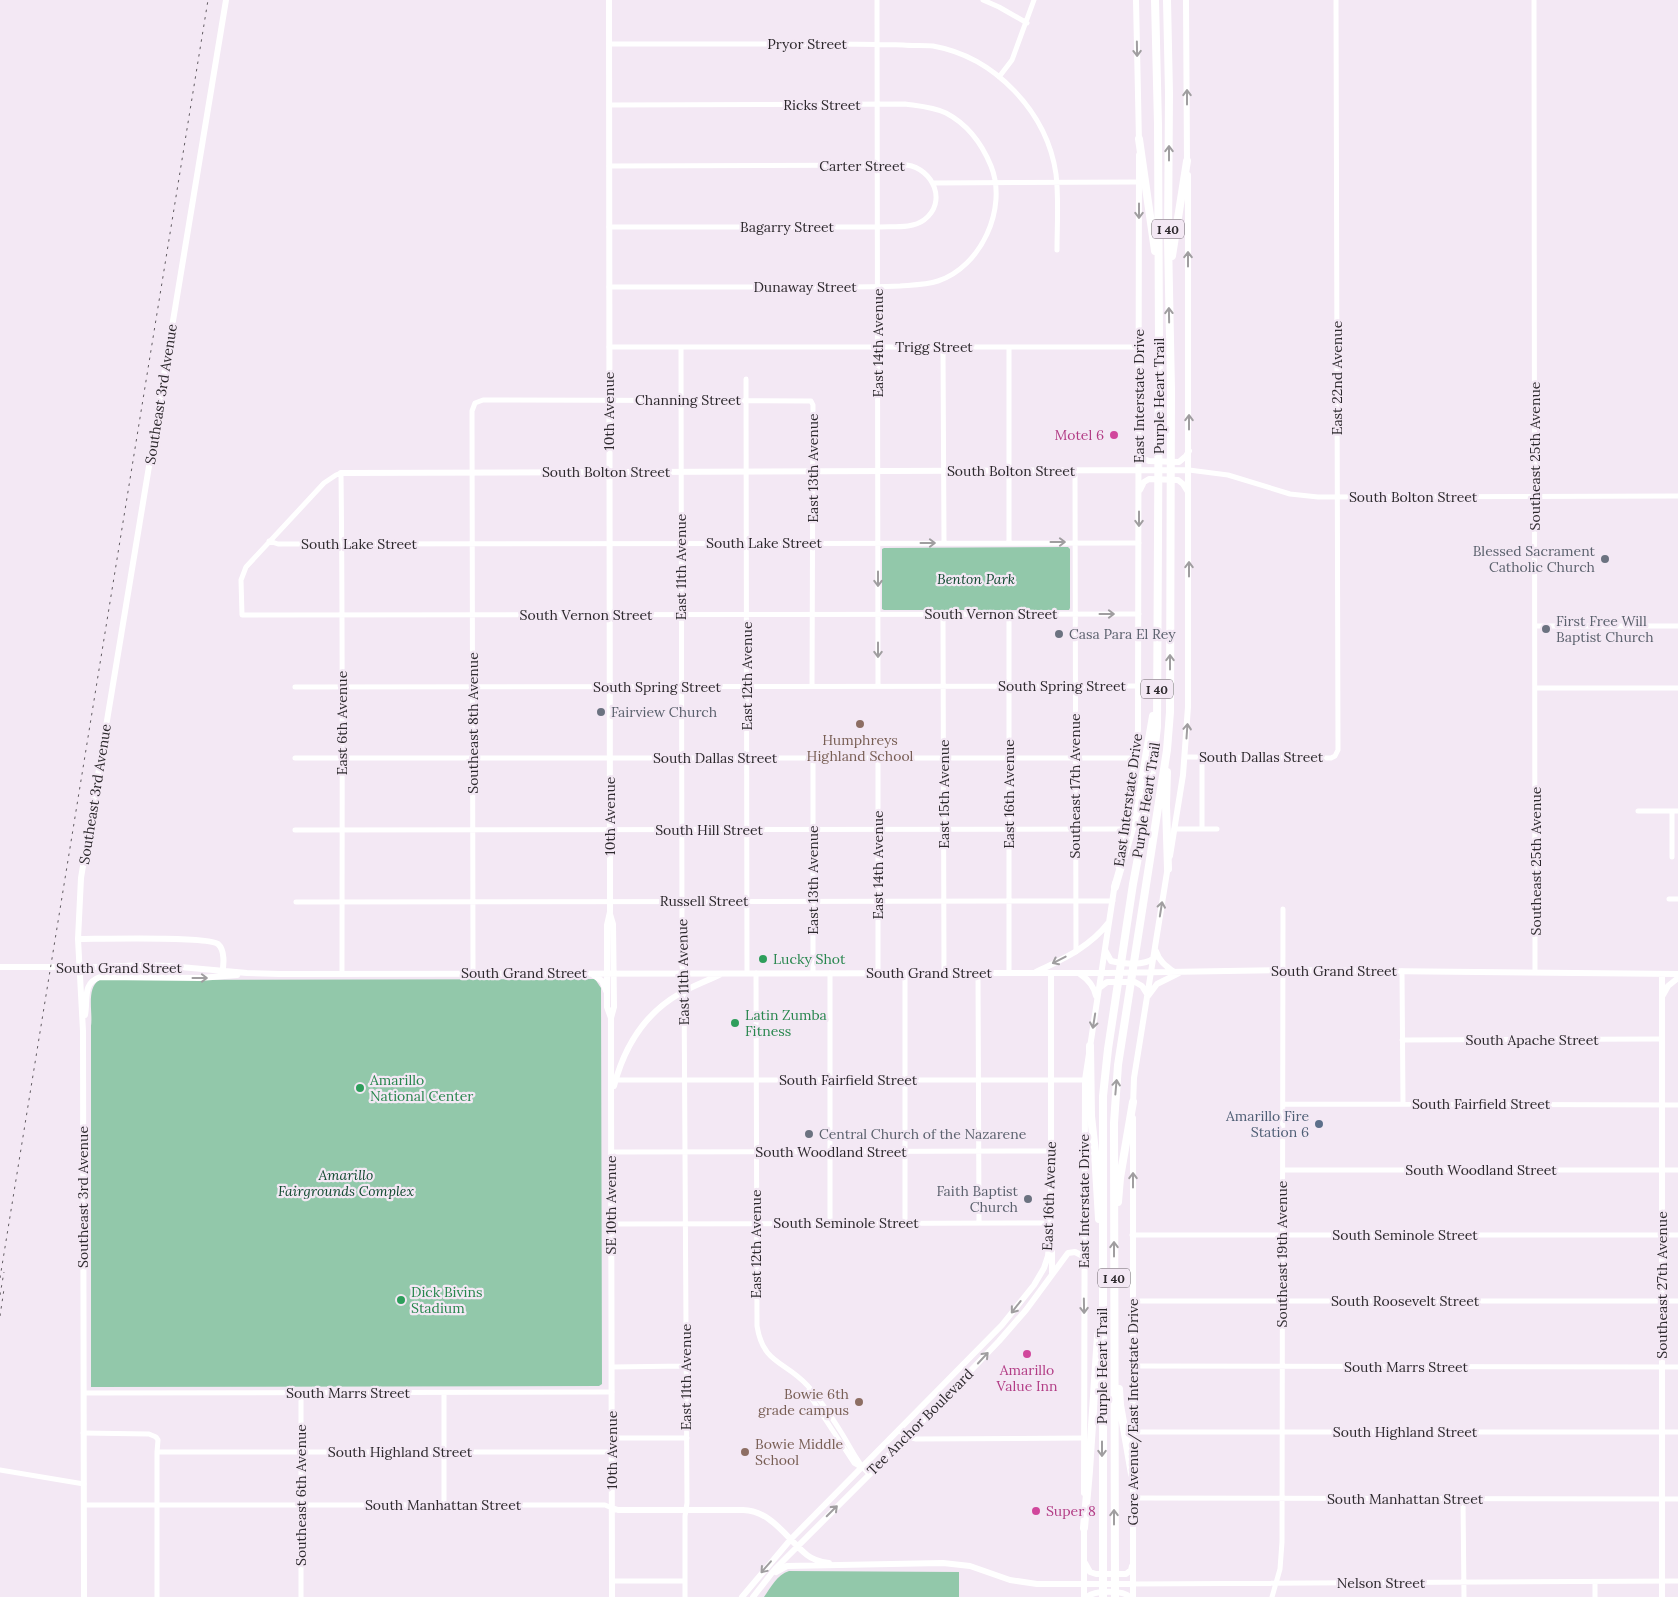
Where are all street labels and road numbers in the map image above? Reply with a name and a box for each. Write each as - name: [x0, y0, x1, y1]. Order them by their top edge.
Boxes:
- street label: Pryor Street: [767, 35, 847, 53]
- street label: Ricks Street: [783, 96, 861, 114]
- street label: Carter Street: [819, 157, 905, 175]
- street label: Bagarry Street: [740, 218, 835, 236]
- road number: I 40: [1152, 220, 1184, 238]
- street label: Dunaway Street: [753, 278, 857, 296]
- street label: East 14th Avenue: [869, 288, 887, 398]
- street label: East 22nd Avenue: [1328, 320, 1346, 435]
- street label: Southeast 3rd Avenue: [141, 322, 181, 466]
- street label: East Interstate Drive: [1130, 328, 1148, 463]
- street label: Purple Heart Trail: [1150, 337, 1168, 454]
- street label: Trigg Street: [895, 338, 973, 356]
- street label: 10th Avenue: [600, 371, 618, 450]
- street label: Southeast 25th Avenue: [1526, 381, 1544, 530]
- street label: Channing Street: [635, 391, 742, 409]
- street label: East 13th Avenue: [804, 413, 822, 523]
- street label: South Bolton Street: [947, 462, 1076, 480]
- street label: South Bolton Street: [542, 463, 671, 481]
- street label: South Bolton Street: [1349, 488, 1478, 506]
- street label: East 11th Avenue: [672, 513, 690, 620]
- street label: South Lake Street: [706, 534, 823, 552]
- street label: South Lake Street: [301, 535, 418, 553]
- street label: South Vernon Street: [925, 605, 1058, 623]
- street label: South Vernon Street: [520, 606, 653, 624]
- street label: East 12th Avenue: [738, 621, 756, 731]
- street label: Southeast 8th Avenue: [464, 652, 482, 794]
- street label: East 6th Avenue: [333, 670, 351, 775]
- street label: South Spring Street: [998, 677, 1126, 695]
- street label: South Spring Street: [593, 678, 721, 696]
- road number: I 40: [1141, 680, 1173, 699]
- street label: Southeast 17th Avenue: [1066, 713, 1084, 859]
- street label: Southeast 3rd Avenue: [75, 722, 115, 866]
- street label: East Interstate Drive: [1110, 732, 1146, 868]
- street label: East 15th Avenue: [935, 739, 953, 849]
- street label: East 16th Avenue: [1000, 739, 1018, 849]
- street label: Purple Heart Trail: [1128, 741, 1164, 859]
- street label: South Dallas Street: [1199, 748, 1324, 766]
- street label: South Dallas Street: [653, 749, 778, 767]
- street label: 10th Avenue: [601, 776, 619, 855]
- street label: Southeast 25th Avenue: [1527, 786, 1545, 935]
- street label: East 14th Avenue: [869, 810, 887, 920]
- street label: South Hill Street: [655, 821, 763, 839]
- street label: East 13th Avenue: [804, 825, 822, 935]
- street label: Russell Street: [660, 892, 749, 910]
- street label: East 11th Avenue: [673, 918, 693, 1026]
- street label: South Grand Street: [56, 959, 183, 977]
- street label: South Grand Street: [1271, 962, 1398, 980]
- street label: South Grand Street: [461, 964, 588, 982]
- street label: South Grand Street: [866, 964, 993, 982]
- street label: South Apache Street: [1465, 1031, 1599, 1049]
- street label: South Fairfield Street: [779, 1071, 918, 1089]
- street label: South Fairfield Street: [1412, 1095, 1551, 1113]
- street label: Southeast 3rd Avenue: [74, 1126, 92, 1268]
- street label: East Interstate Drive: [1075, 1133, 1093, 1268]
- street label: East 16th Avenue: [1038, 1140, 1060, 1251]
- street label: South Woodland Street: [755, 1143, 907, 1161]
- street label: SE 10th Avenue: [602, 1155, 620, 1255]
- street label: South Woodland Street: [1405, 1161, 1557, 1179]
- street label: Southeast 19th Avenue: [1273, 1180, 1291, 1327]
- street label: East 12th Avenue: [747, 1189, 765, 1299]
- street label: Southeast 27th Avenue: [1653, 1211, 1671, 1359]
- street label: South Seminole Street: [773, 1214, 919, 1232]
- street label: South Seminole Street: [1332, 1226, 1478, 1244]
- road number: I 40: [1098, 1268, 1130, 1288]
- street label: South Roosevelt Street: [1331, 1292, 1480, 1310]
- street label: Gore Avenue/East Interstate Drive: [1124, 1298, 1142, 1525]
- street label: Purple Heart Trail: [1093, 1307, 1111, 1424]
- street label: East 11th Avenue: [677, 1323, 695, 1430]
- street label: South Marrs Street: [1344, 1358, 1469, 1376]
- street label: Tee Anchor Boulevard: [863, 1365, 977, 1479]
- street label: South Marrs Street: [286, 1384, 411, 1402]
- street label: 10th Avenue: [603, 1410, 621, 1489]
- street label: South Highland Street: [1333, 1423, 1478, 1441]
- street label: Southeast 6th Avenue: [292, 1424, 310, 1566]
- street label: South Highland Street: [328, 1443, 473, 1461]
- street label: South Manhattan Street: [1327, 1490, 1484, 1508]
- street label: South Manhattan Street: [365, 1496, 522, 1514]
- street label: Nelson Street: [1337, 1574, 1426, 1592]

